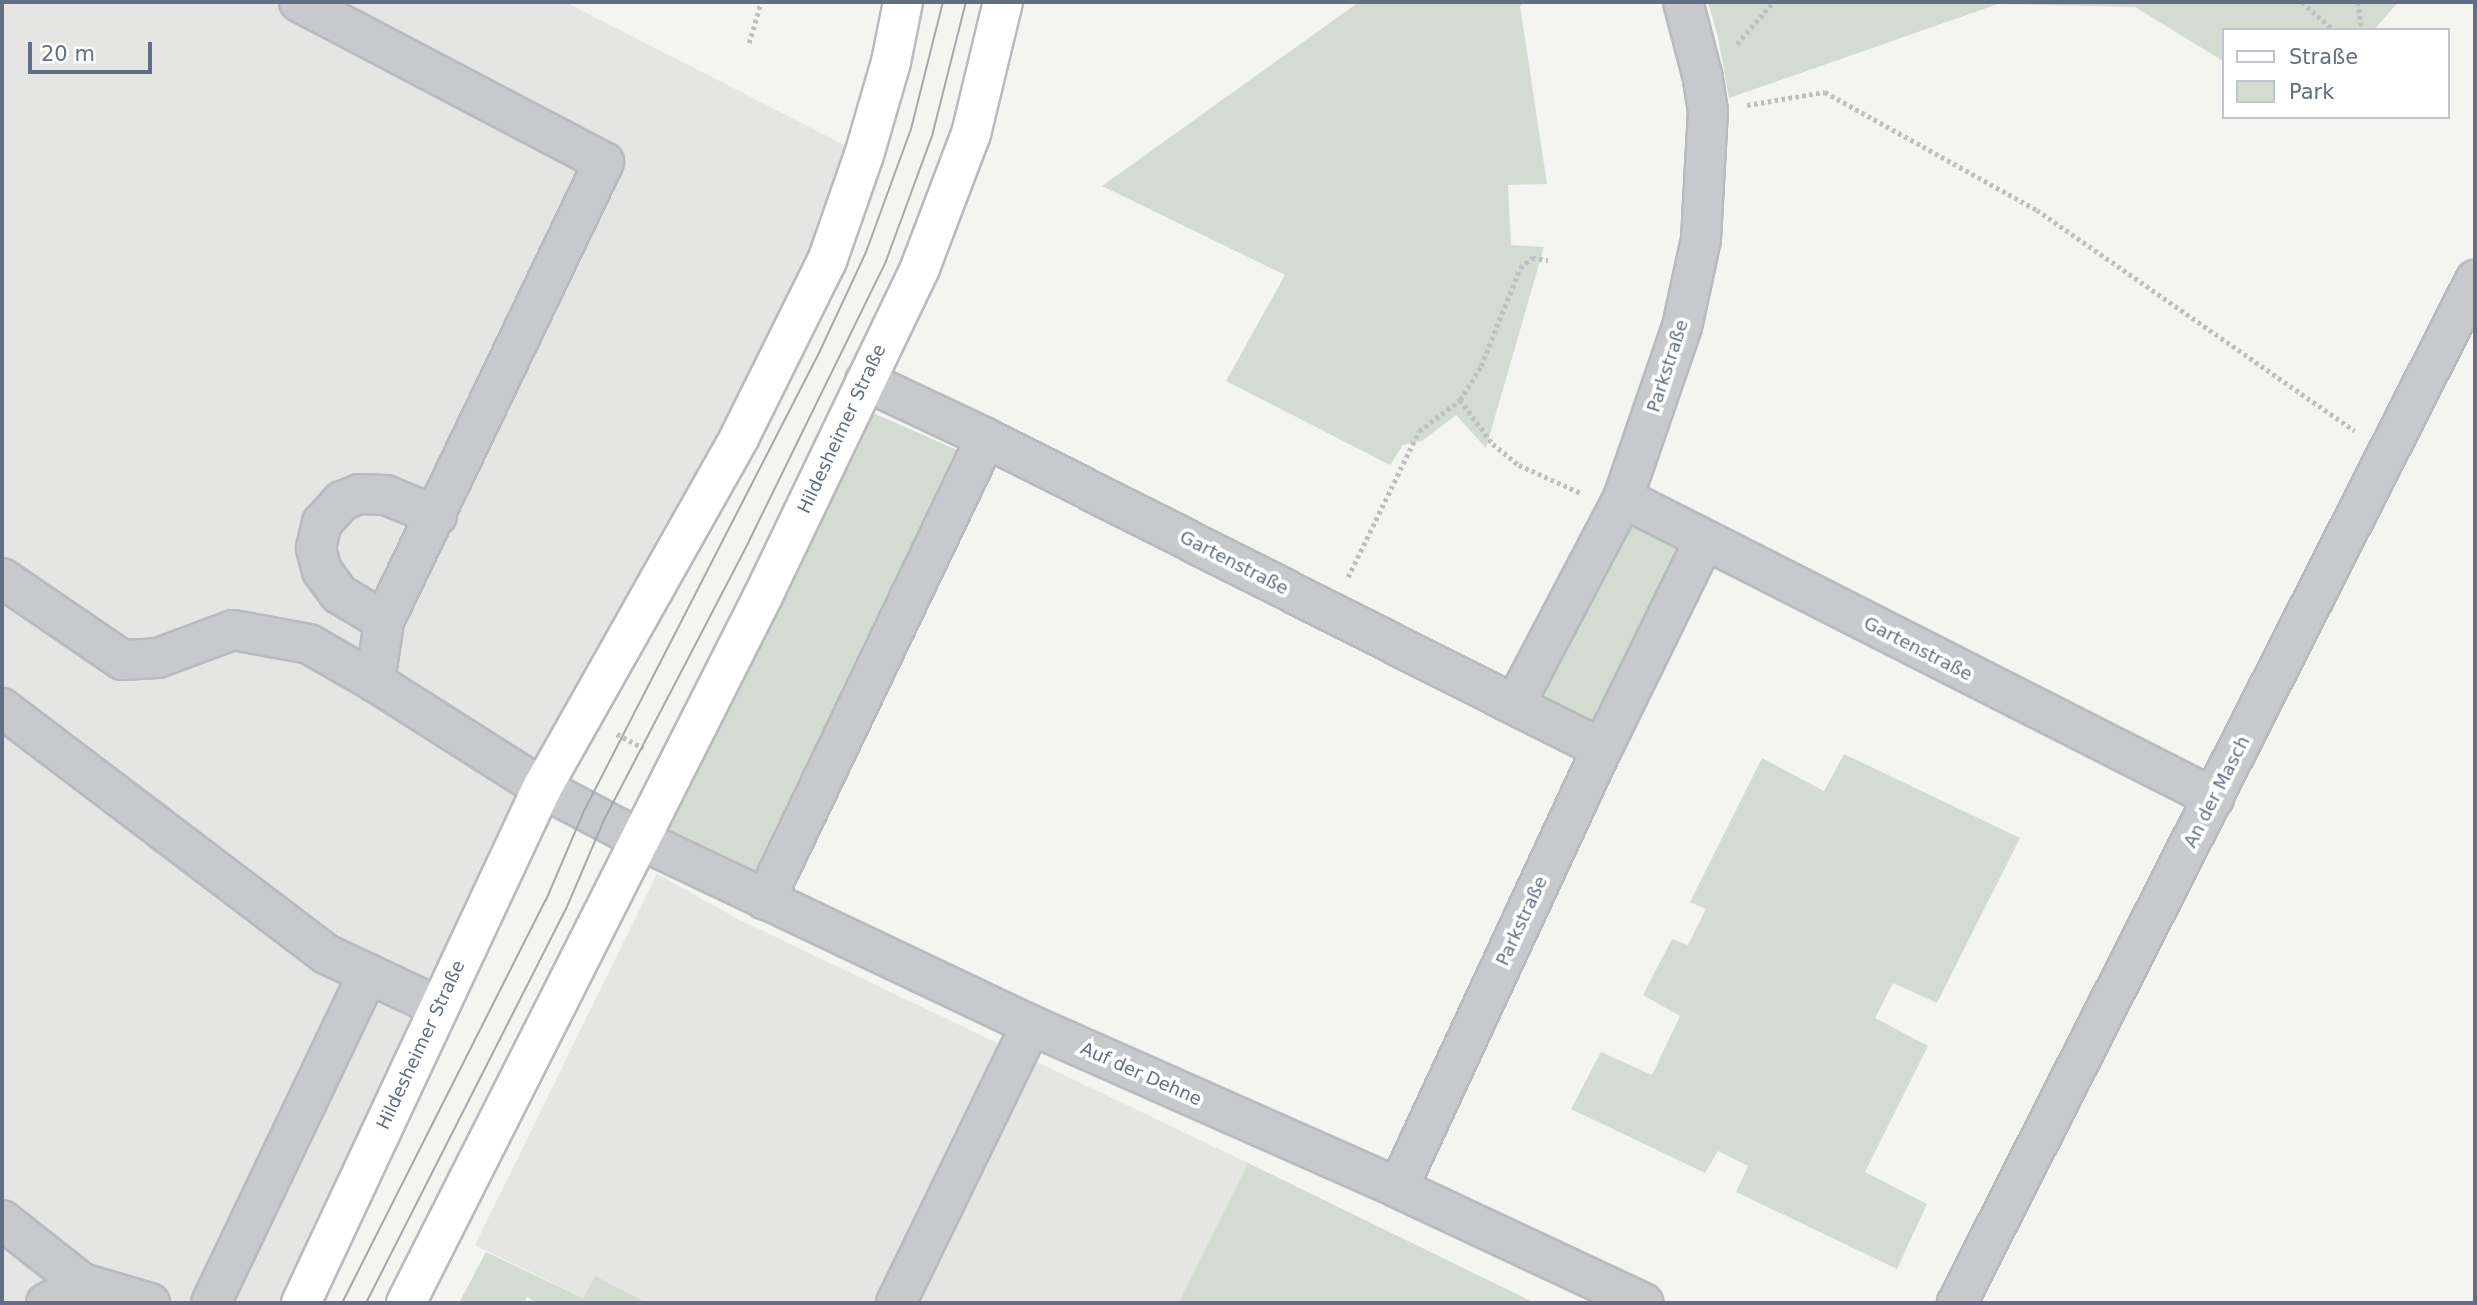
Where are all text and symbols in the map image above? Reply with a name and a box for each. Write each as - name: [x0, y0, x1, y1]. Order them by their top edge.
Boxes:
- scale bar: [32, 28, 156, 72]
- legend: [2222, 28, 2449, 119]
- text: 20 m: [41, 42, 95, 66]
- text: Straße: [2289, 45, 2358, 69]
- text: Park: [2289, 80, 2334, 104]
- street label: Parkstraße: [1643, 317, 1693, 415]
- street label: Hildesheimer Straße: [793, 341, 891, 517]
- street label: Gartenstraße: [1176, 526, 1292, 600]
- street label: Gartenstraße: [1860, 612, 1976, 686]
- street label: An der Masch: [2180, 733, 2254, 851]
- street label: Parkstraße: [1492, 873, 1552, 969]
- street label: Hildesheimer Straße: [372, 957, 470, 1133]
- street label: Auf der Dehne: [1077, 1038, 1205, 1110]

